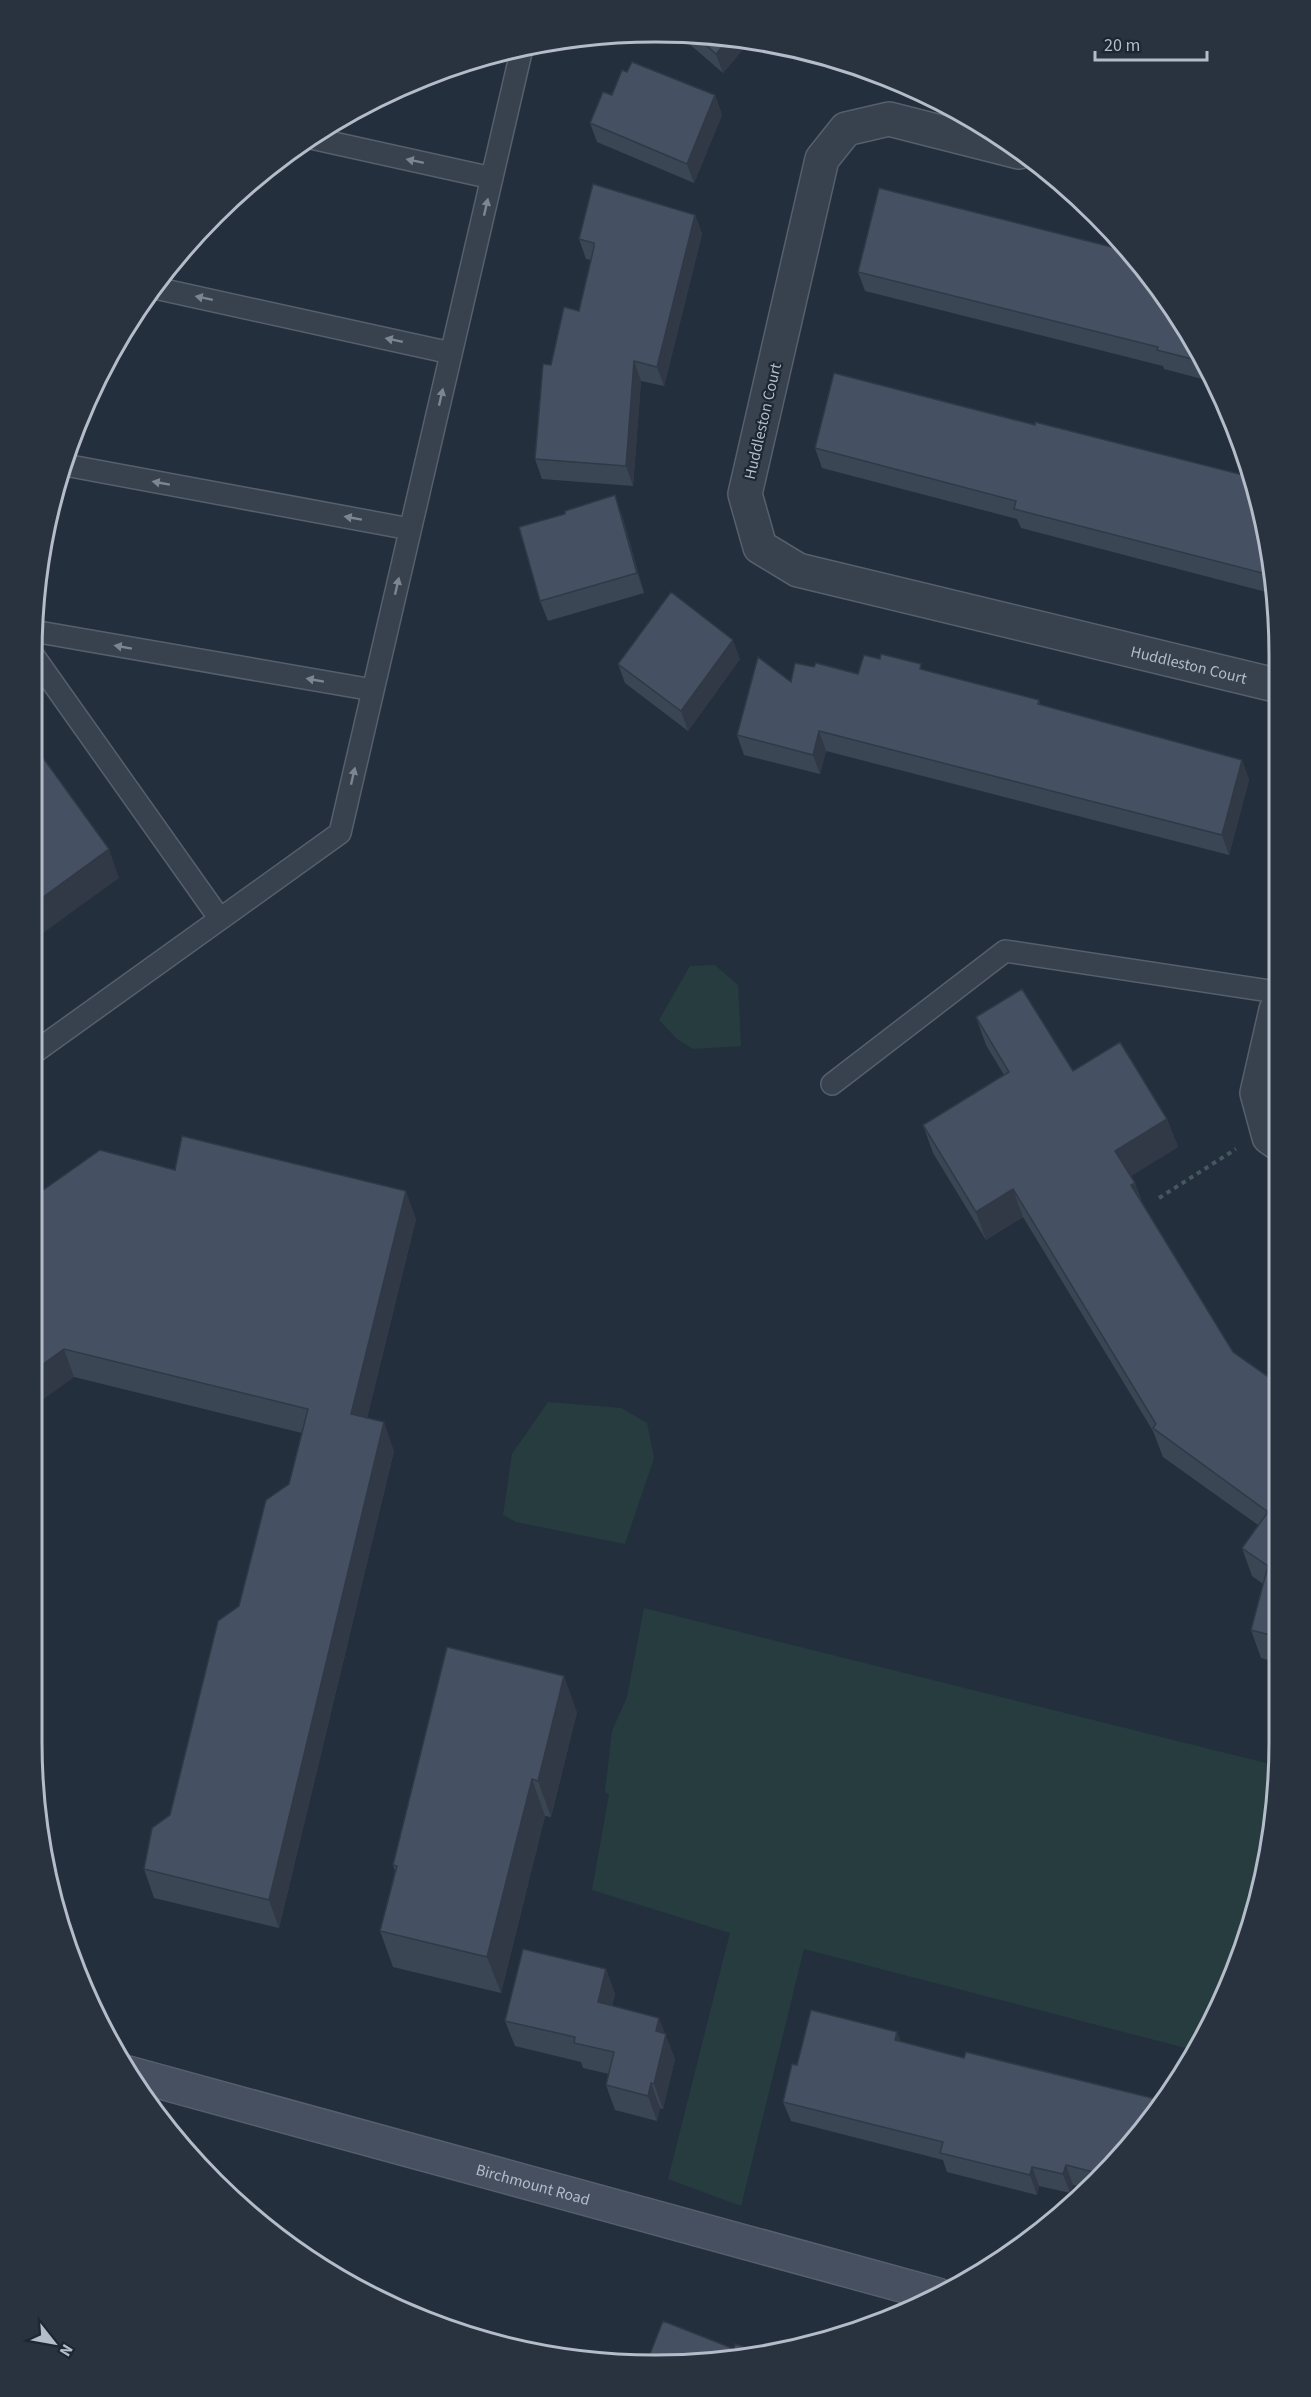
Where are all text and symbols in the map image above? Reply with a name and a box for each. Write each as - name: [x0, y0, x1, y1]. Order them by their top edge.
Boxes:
- scale bar: [1095, 24, 1208, 62]
- text: 20 m: [1104, 33, 1140, 58]
- one-way arrow: [405, 156, 424, 165]
- one-way arrow: [481, 198, 491, 216]
- one-way arrow: [194, 293, 213, 302]
- one-way arrow: [385, 335, 404, 344]
- street label: Huddleston Court: [739, 360, 787, 481]
- one-way arrow: [437, 387, 446, 406]
- one-way arrow: [151, 478, 170, 487]
- one-way arrow: [343, 514, 362, 523]
- one-way arrow: [392, 577, 402, 596]
- street label: Huddleston Court: [1128, 641, 1250, 690]
- one-way arrow: [113, 642, 132, 651]
- one-way arrow: [305, 676, 324, 685]
- one-way arrow: [348, 767, 358, 786]
- street label: Birchmount Road: [473, 2159, 592, 2211]
- north arrow: [24, 2313, 84, 2373]
- text: N: [54, 2340, 78, 2360]

